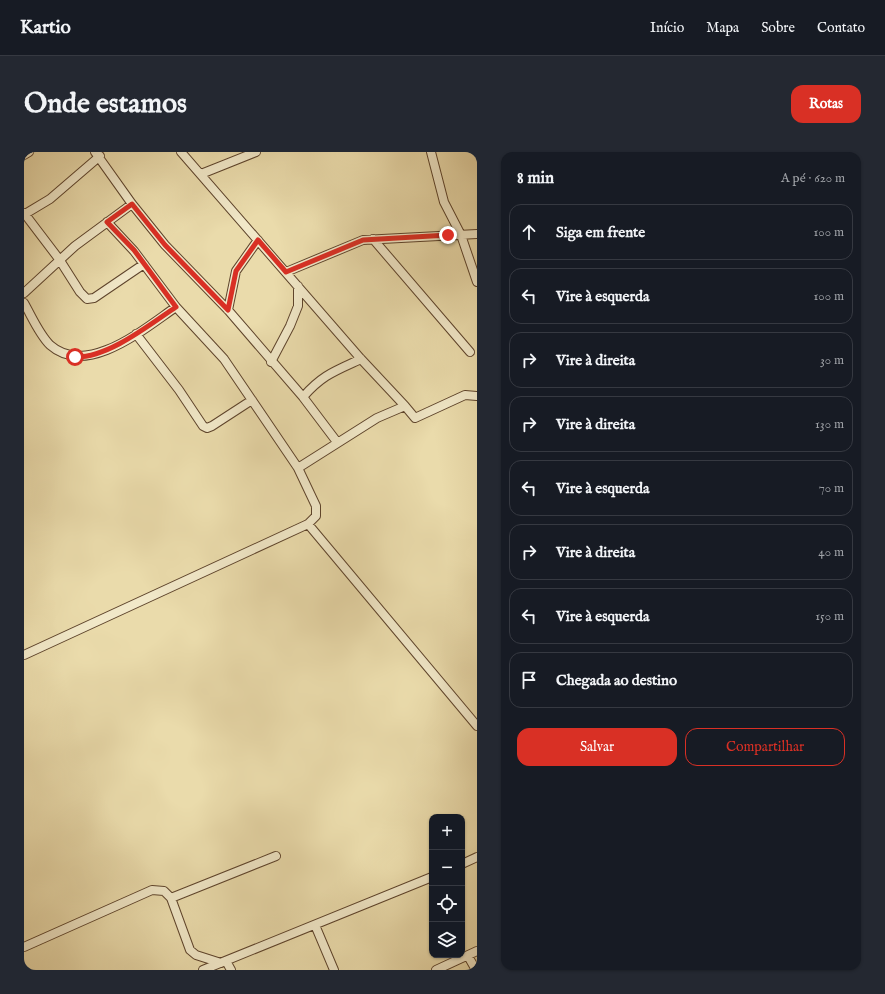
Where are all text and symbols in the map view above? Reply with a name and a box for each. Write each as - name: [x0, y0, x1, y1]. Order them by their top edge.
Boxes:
- text: Kartio: [20, 16, 71, 40]
- text: Início: [650, 19, 684, 37]
- text: Mapa: [706, 19, 739, 37]
- text: Sobre: [761, 19, 795, 37]
- text: Contato: [817, 19, 865, 37]
- button: Rotas: [791, 85, 861, 123]
- text: Onde estamos: [24, 87, 187, 122]
- text: 8 min: [517, 168, 554, 189]
- text: A pé · 620 m: [781, 170, 845, 187]
- icon: ahead: [518, 221, 540, 243]
- text: Siga em frente: [556, 223, 645, 242]
- text: 100 m: [814, 224, 844, 241]
- route end: [439, 226, 457, 244]
- icon: left: [518, 285, 540, 307]
- text: Vire à esquerda: [556, 287, 649, 306]
- text: 100 m: [814, 288, 844, 305]
- route start: [66, 348, 84, 366]
- icon: right: [518, 349, 540, 371]
- text: Vire à direita: [556, 351, 635, 370]
- text: 30 m: [820, 352, 844, 369]
- icon: right: [518, 413, 540, 435]
- text: Vire à direita: [556, 415, 635, 434]
- text: 130 m: [815, 416, 844, 433]
- icon: left: [518, 477, 540, 499]
- text: Vire à esquerda: [556, 479, 649, 498]
- text: 70 m: [819, 480, 844, 497]
- icon: right: [518, 541, 540, 563]
- text: Vire à direita: [556, 543, 635, 562]
- text: 40 m: [818, 544, 844, 561]
- icon: left: [518, 605, 540, 627]
- text: Vire à esquerda: [556, 607, 649, 626]
- text: 150 m: [815, 608, 844, 625]
- icon: arrive: [518, 669, 540, 691]
- text: Chegada ao destino: [556, 671, 677, 690]
- button: Salvar: [517, 728, 677, 766]
- button: Compartilhar: [685, 728, 845, 766]
- map controls: [429, 814, 465, 958]
- button: +: [429, 814, 465, 850]
- button: −: [429, 850, 465, 886]
- button: locate: [429, 886, 465, 922]
- button: layers: [429, 922, 465, 958]

